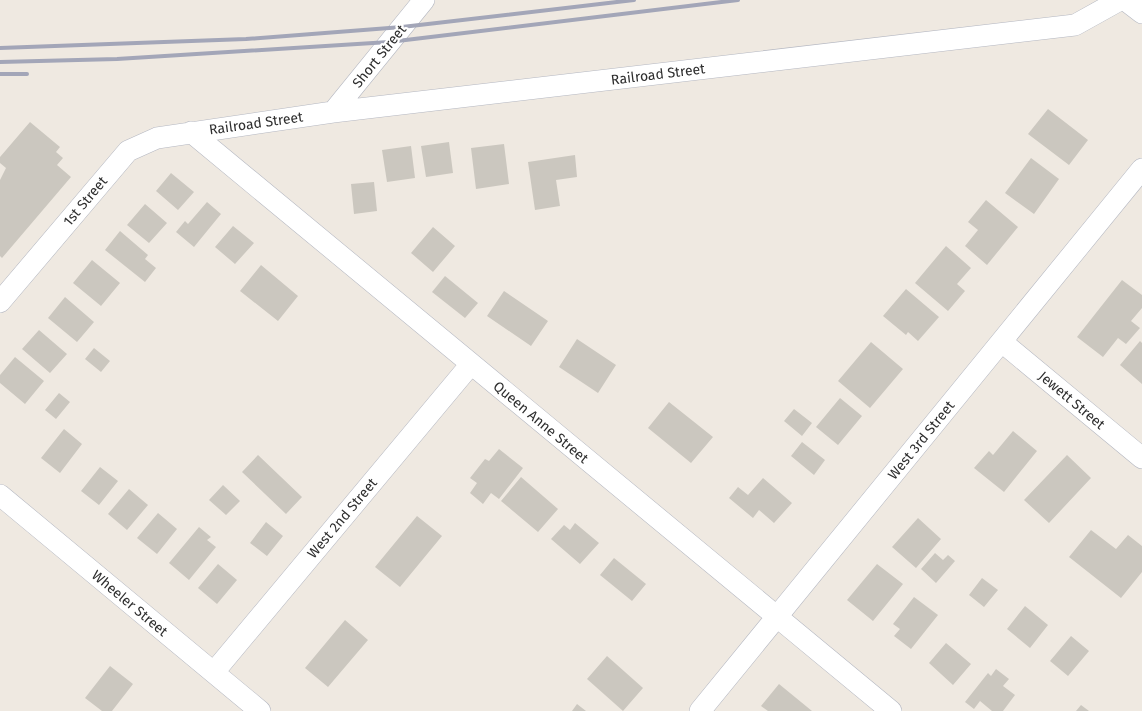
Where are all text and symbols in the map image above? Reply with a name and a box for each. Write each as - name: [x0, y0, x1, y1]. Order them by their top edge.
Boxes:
- street label: Short Street: [349, 21, 411, 91]
- street label: Railroad Street: [610, 60, 707, 89]
- street label: Railroad Street: [208, 108, 305, 139]
- street label: 1st Street: [60, 172, 112, 230]
- street label: Jewett Street: [1035, 368, 1109, 434]
- street label: Queen Anne Street: [490, 378, 592, 468]
- street label: West 3rd Street: [884, 397, 959, 483]
- street label: West 2nd Street: [304, 474, 381, 562]
- street label: Wheeler Street: [88, 567, 172, 641]

